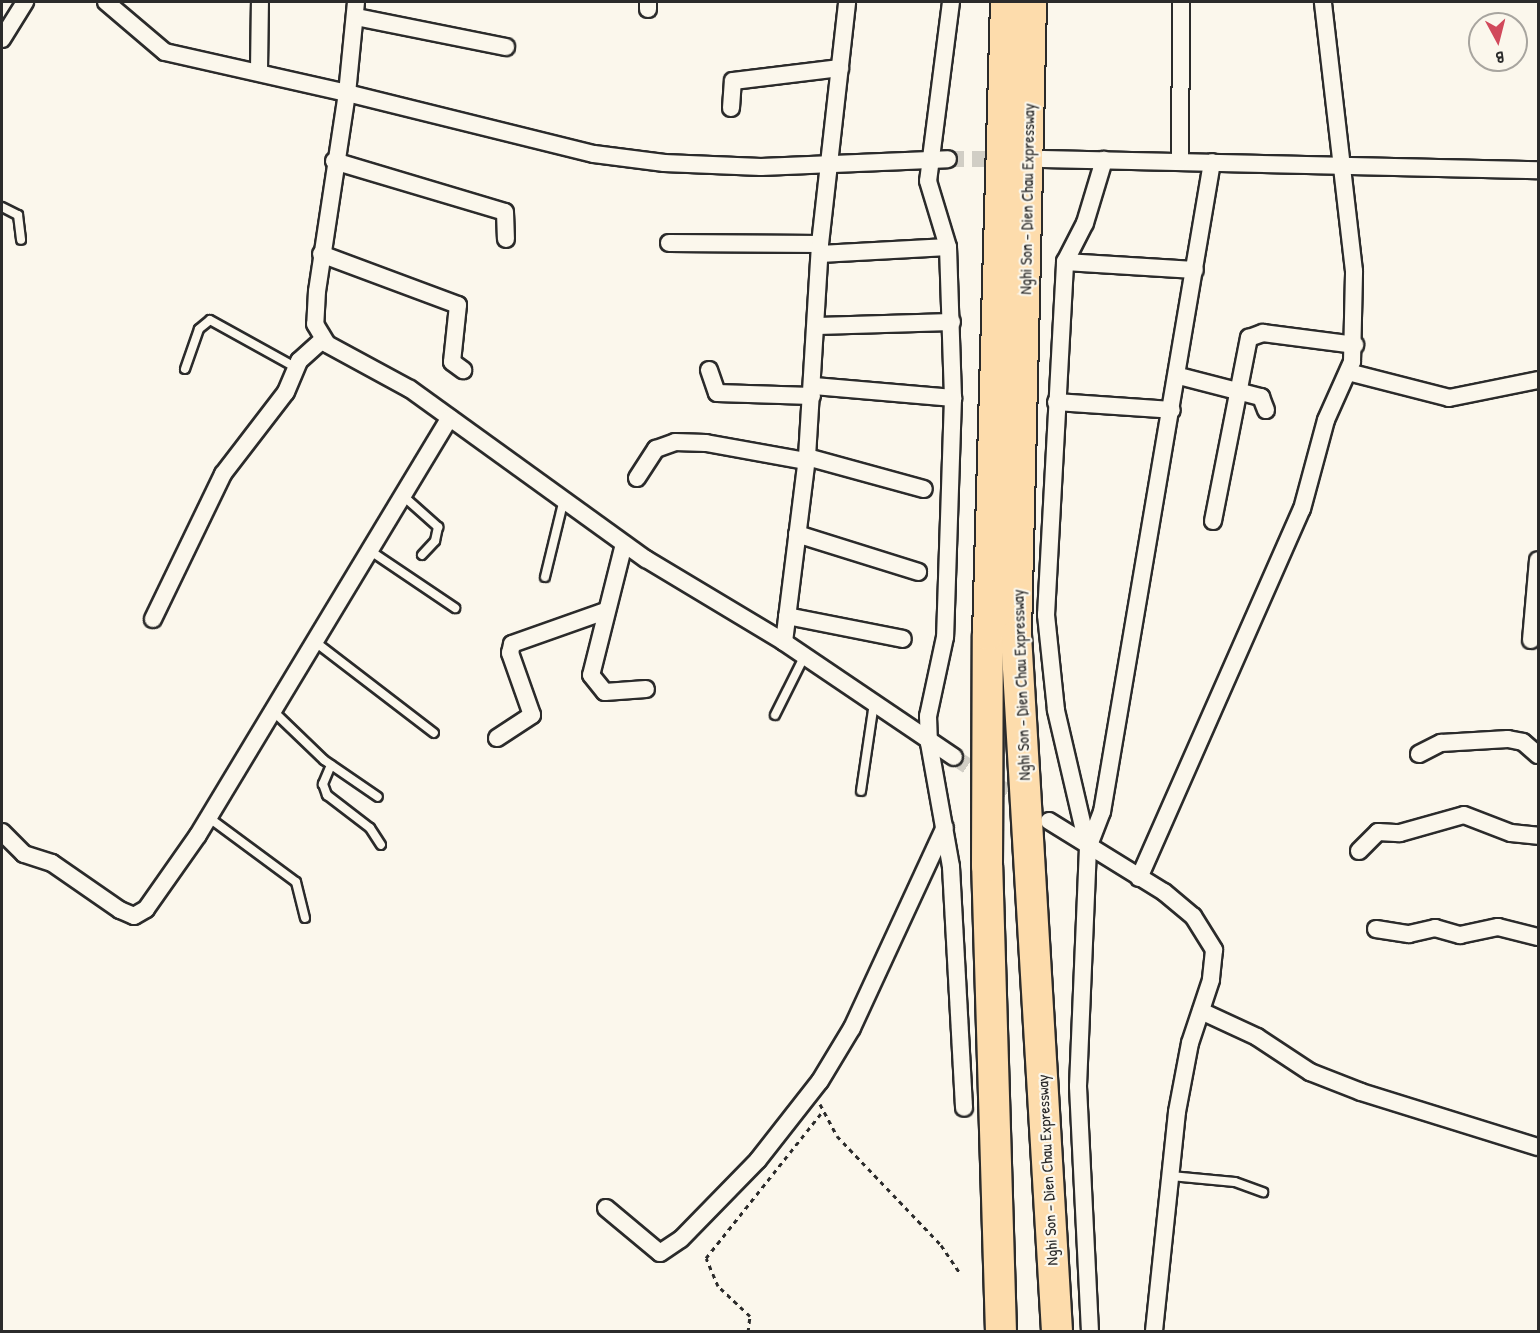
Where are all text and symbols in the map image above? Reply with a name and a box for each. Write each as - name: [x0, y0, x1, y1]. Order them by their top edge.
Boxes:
- north arrow: [1468, 12, 1528, 72]
- text: B: [1495, 46, 1505, 69]
- street label: Nghi Son - Dien Chau Expressway: [1016, 103, 1038, 295]
- street label: Nghi Son - Dien Chau Expressway: [1008, 589, 1034, 781]
- street label: Nghi Son - Dien Chau Expressway: [1032, 1074, 1062, 1266]

